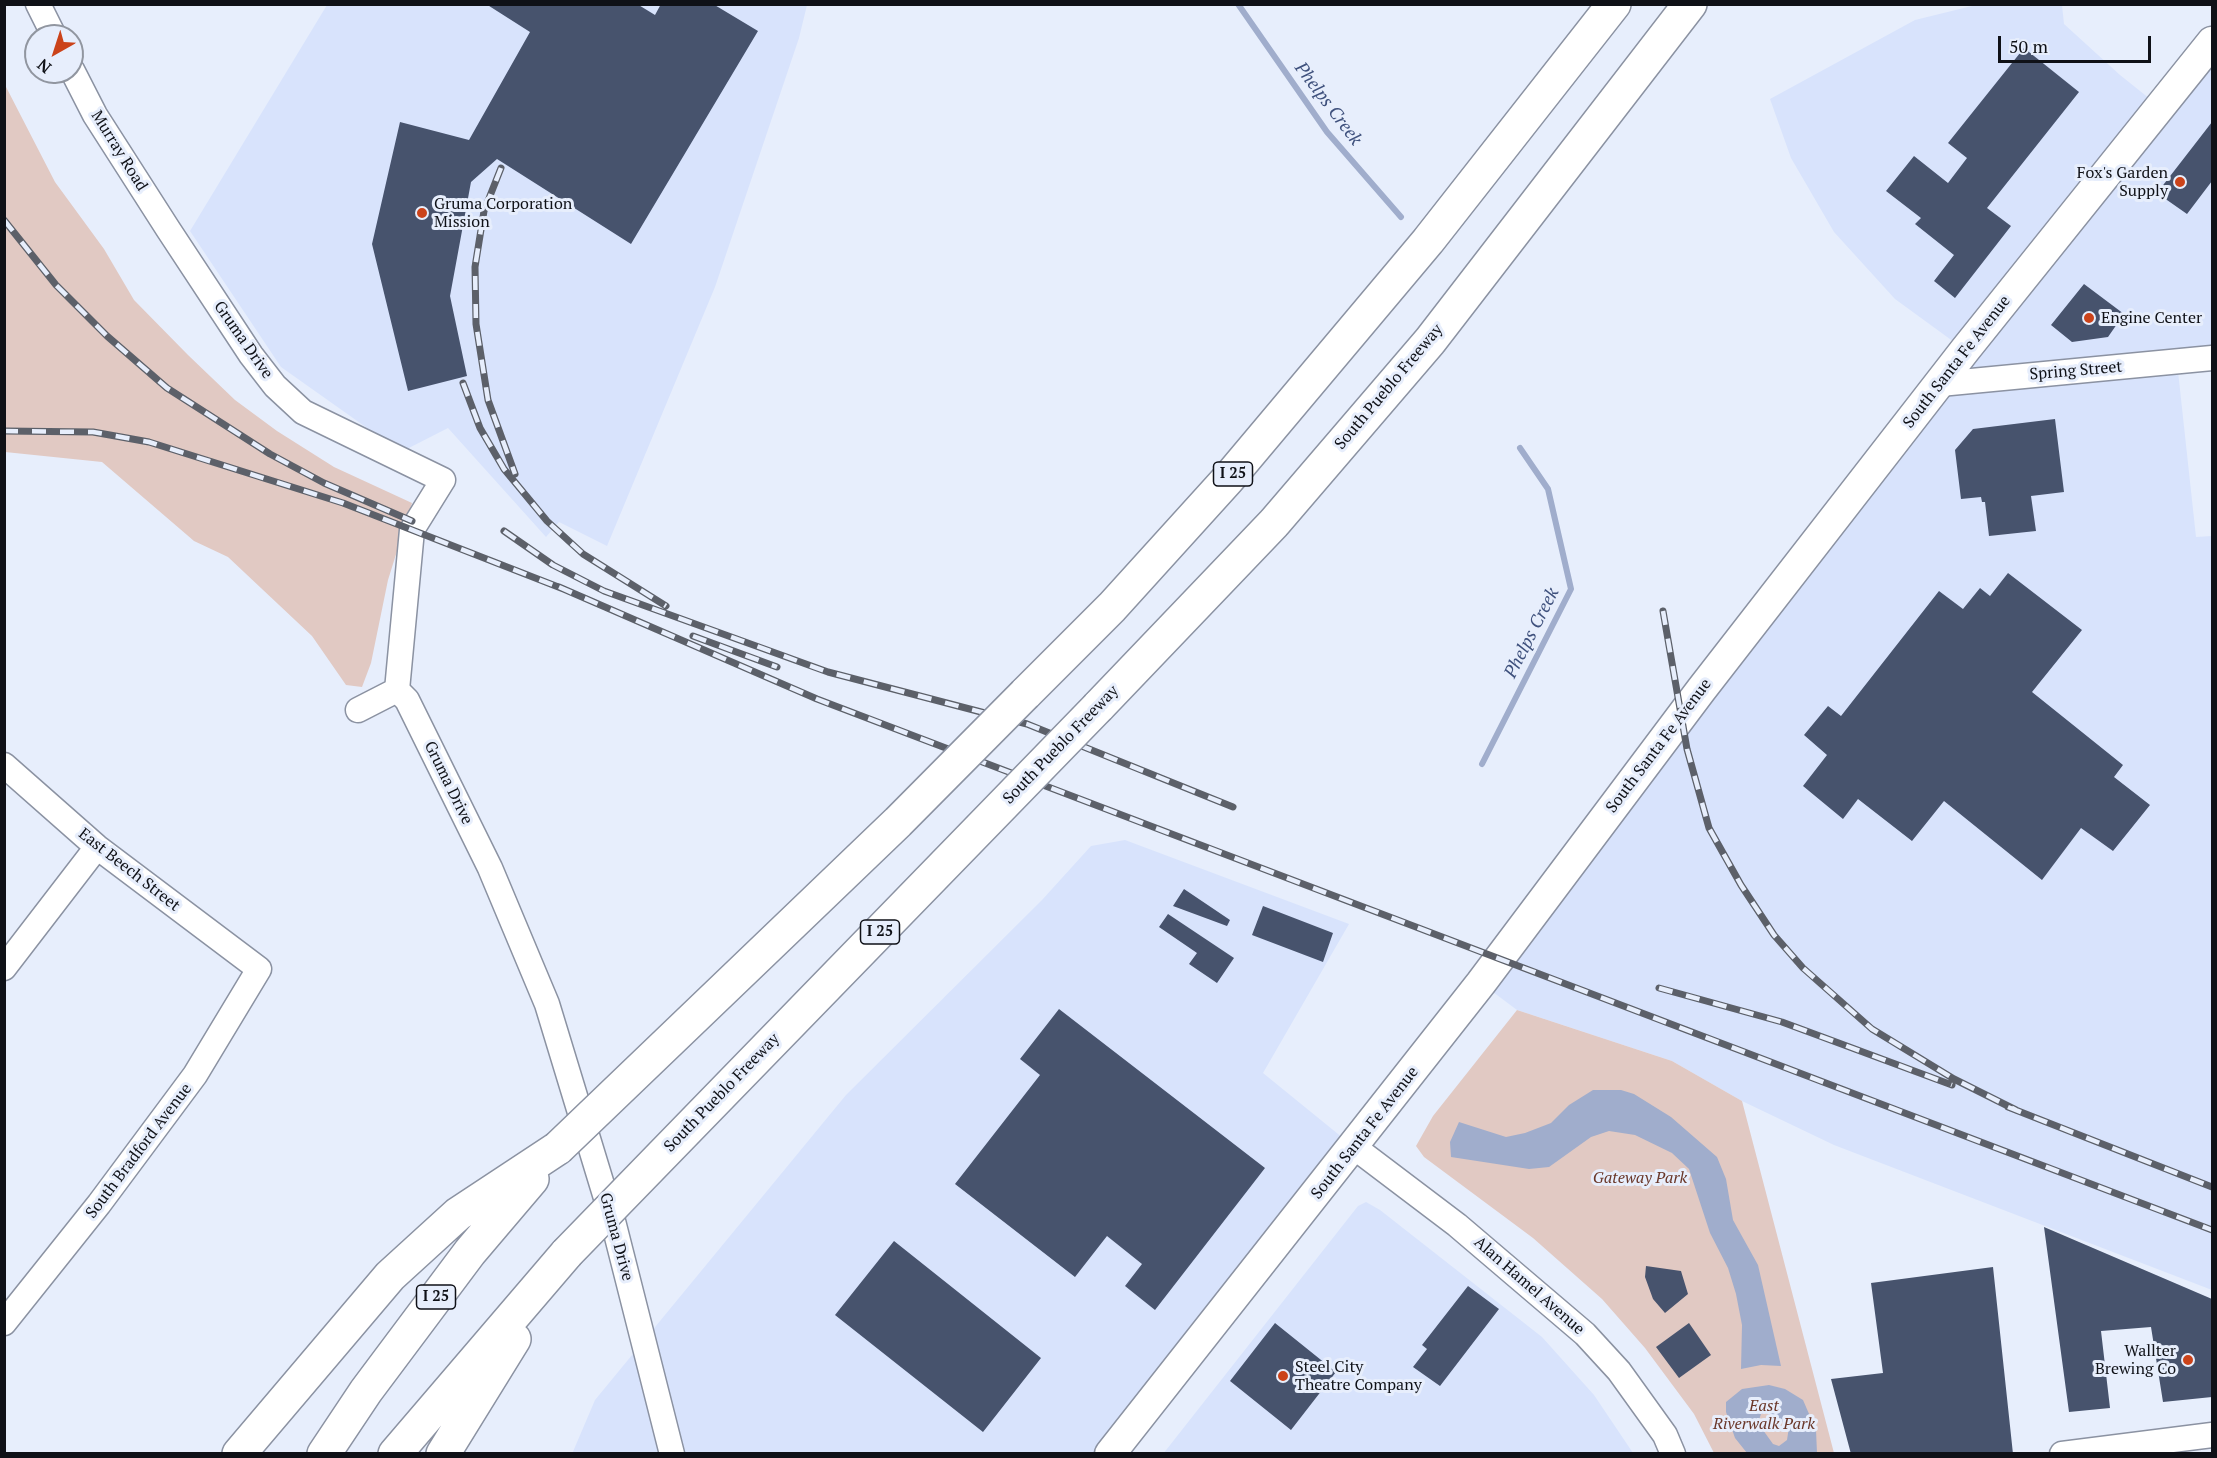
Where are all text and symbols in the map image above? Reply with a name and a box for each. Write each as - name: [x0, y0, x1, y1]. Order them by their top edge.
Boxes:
- north arrow: [24, 24, 84, 84]
- scale bar: [2001, 24, 2154, 62]
- text: 50 m: [2009, 34, 2048, 58]
- text: N: [32, 54, 56, 79]
- water label: Phelps Creek: [1290, 58, 1366, 150]
- street label: Murray Road: [87, 107, 151, 195]
- place label: Fox's Garden Supply: [2077, 163, 2168, 201]
- marker: Fox's Garden Supply: [2173, 175, 2187, 189]
- place label: Gruma Corporation Mission: [434, 194, 572, 232]
- marker: Gruma Corporation Mission: [415, 206, 429, 220]
- street label: South Santa Fe Avenue: [1899, 292, 2015, 432]
- street label: Gruma Drive: [209, 298, 277, 382]
- place label: Engine Center: [2101, 308, 2202, 328]
- marker: Engine Center: [2082, 311, 2096, 325]
- street label: South Pueblo Freeway: [1331, 320, 1447, 454]
- street label: Spring Street: [2029, 357, 2123, 385]
- road number: I 25: [1214, 462, 1252, 486]
- water label: Phelps Creek: [1500, 584, 1564, 682]
- street label: South Santa Fe Avenue: [1602, 675, 1716, 817]
- street label: South Pueblo Freeway: [999, 682, 1123, 808]
- street label: Gruma Drive: [420, 738, 476, 828]
- street label: East Beech Street: [74, 824, 184, 916]
- road number: I 25: [860, 920, 900, 944]
- street label: South Pueblo Freeway: [660, 1030, 784, 1156]
- street label: South Santa Fe Avenue: [1307, 1063, 1423, 1203]
- street label: South Bradford Avenue: [82, 1080, 196, 1222]
- park label: Gateway Park: [1593, 1168, 1687, 1188]
- street label: Gruma Drive: [595, 1191, 637, 1283]
- street label: Alan Hamel Avenue: [1470, 1233, 1588, 1339]
- road number: I 25: [416, 1285, 456, 1309]
- place label: Wallter Brewing Co: [2095, 1341, 2176, 1379]
- marker: Wallter Brewing Co: [2181, 1353, 2195, 1367]
- place label: Steel City Theatre Company: [1295, 1357, 1422, 1395]
- marker: Steel City Theatre Company: [1276, 1369, 1290, 1383]
- park label: East Riverwalk Park: [1713, 1396, 1815, 1434]

